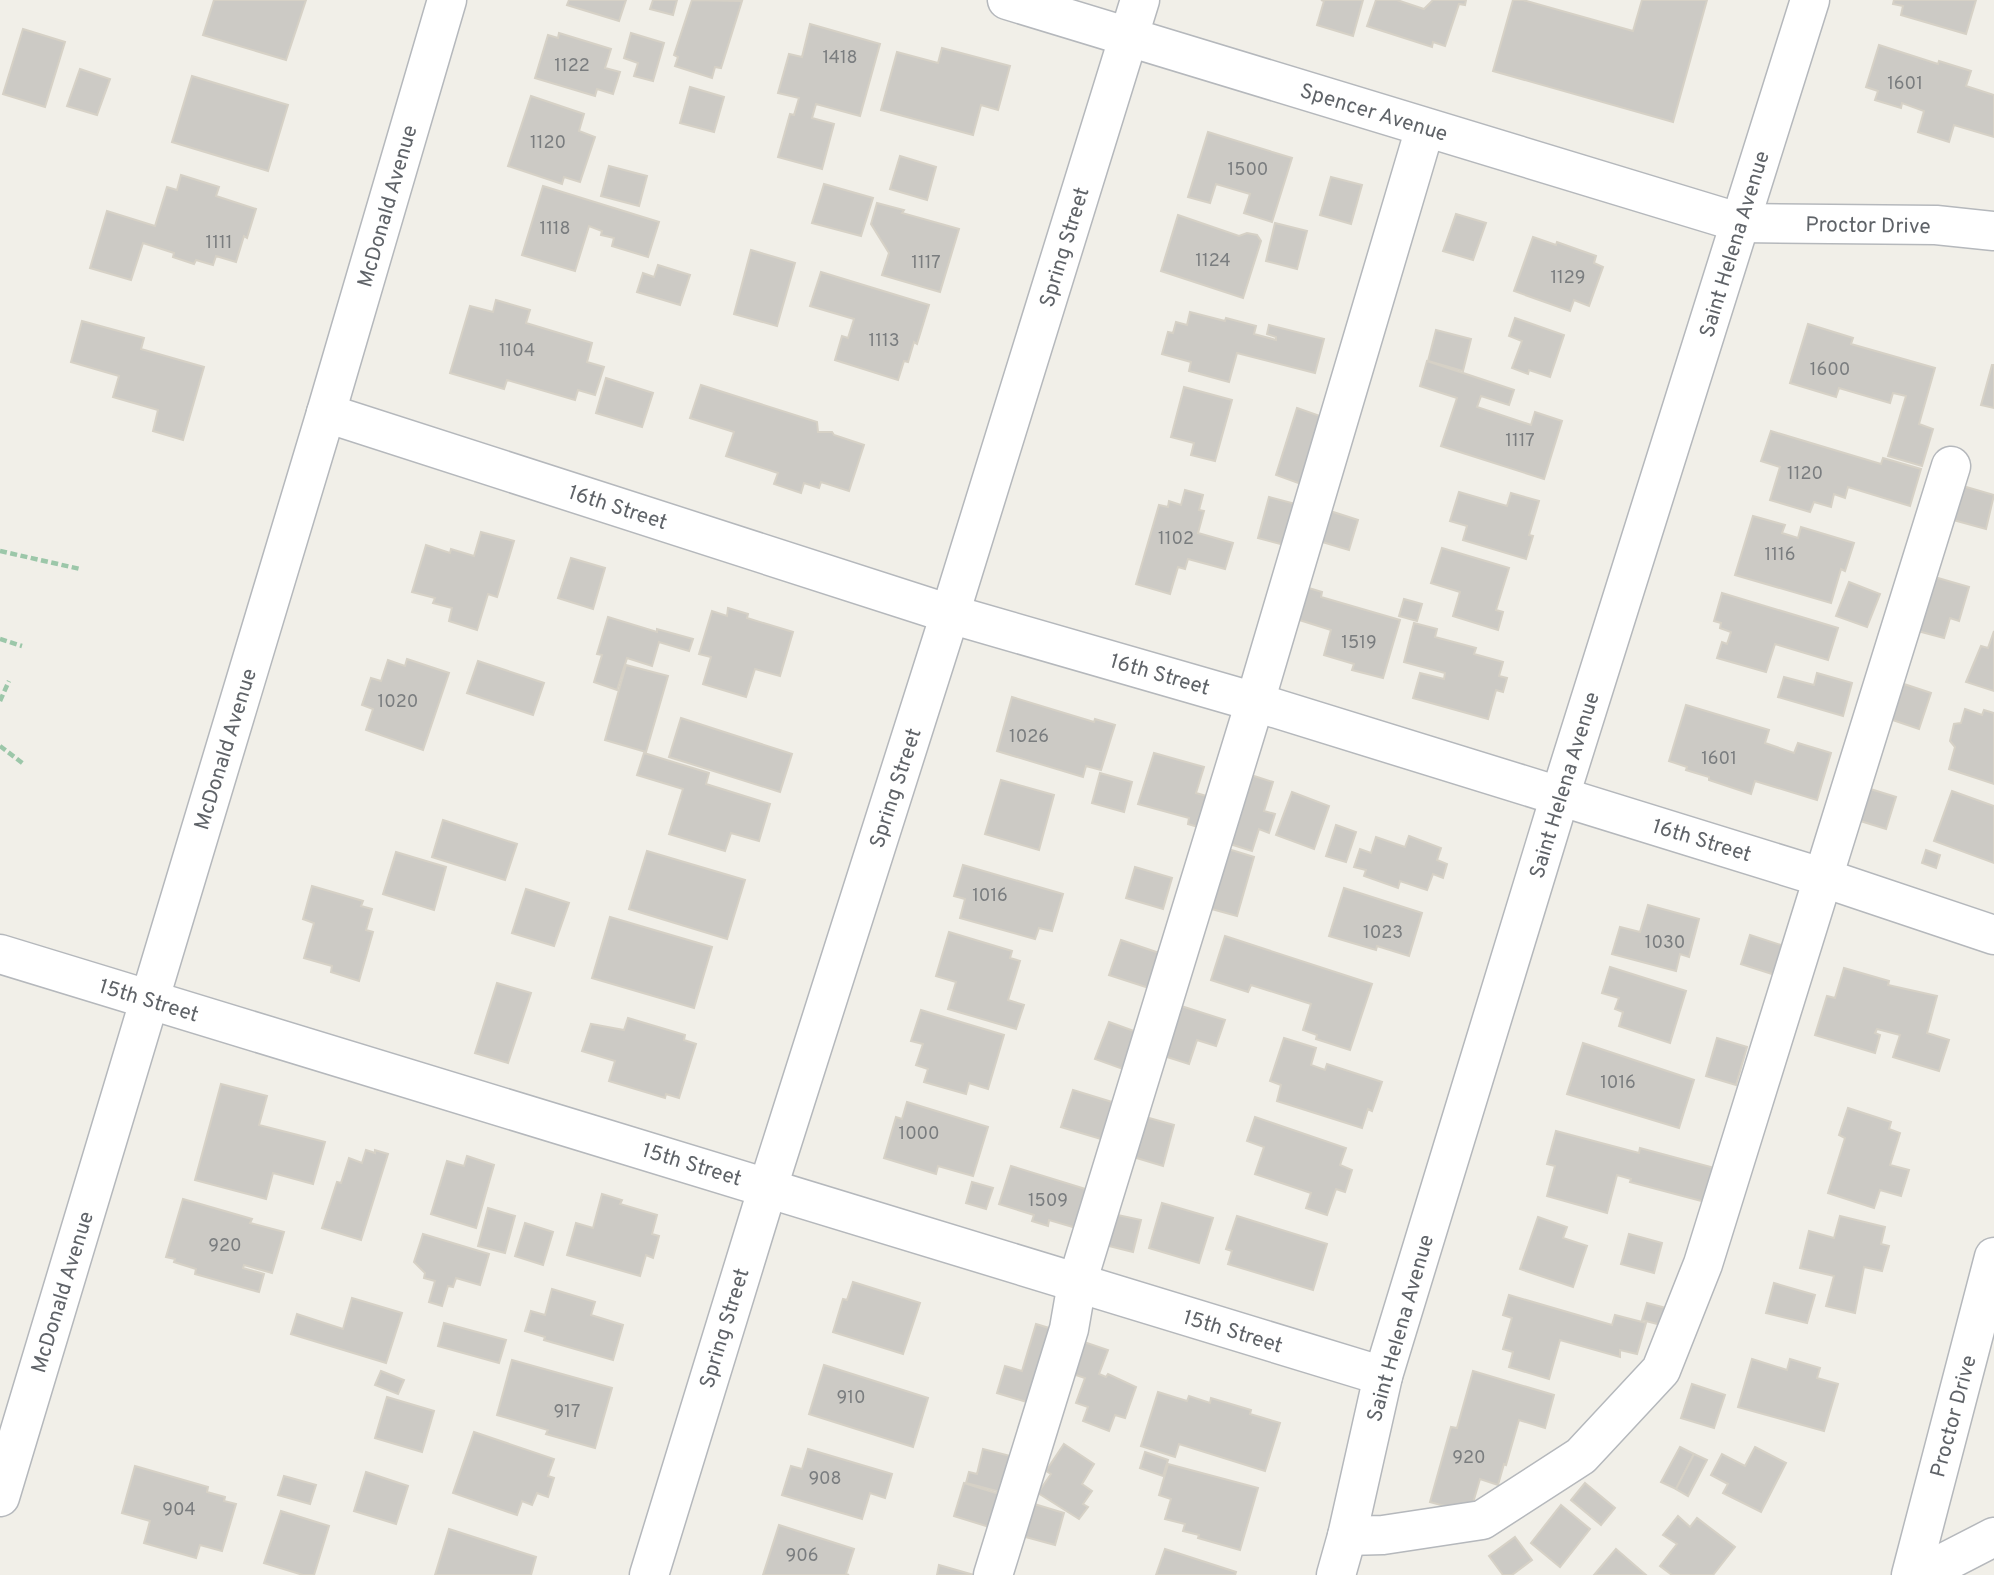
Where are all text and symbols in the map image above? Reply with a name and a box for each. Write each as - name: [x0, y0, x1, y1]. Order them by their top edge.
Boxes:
- house number: 1418: [822, 47, 858, 70]
- house number: 1122: [554, 55, 590, 78]
- house number: 1601: [1887, 73, 1923, 96]
- street label: Spencer Avenue: [1296, 78, 1451, 149]
- street label: McDonald Avenue: [352, 122, 425, 291]
- house number: 1120: [530, 132, 566, 155]
- street label: Saint Helena Avenue: [1694, 148, 1777, 341]
- house number: 1500: [1228, 159, 1268, 182]
- street label: Spring Street: [1034, 184, 1097, 311]
- street label: Proctor Drive: [1805, 212, 1931, 241]
- house number: 1118: [539, 218, 571, 241]
- house number: 1111: [206, 232, 232, 255]
- house number: 1124: [1195, 250, 1231, 273]
- house number: 1117: [911, 252, 941, 275]
- house number: 1129: [1550, 267, 1586, 290]
- house number: 1113: [869, 330, 899, 353]
- house number: 1104: [499, 340, 535, 363]
- house number: 1600: [1810, 359, 1850, 382]
- house number: 1117: [1505, 430, 1535, 453]
- house number: 1120: [1787, 463, 1823, 486]
- street label: 16th Street: [565, 480, 670, 537]
- house number: 1102: [1158, 528, 1194, 551]
- house number: 1116: [1765, 544, 1795, 567]
- house number: 1519: [1341, 632, 1377, 655]
- street label: 16th Street: [1107, 648, 1213, 703]
- street label: McDonald Avenue: [189, 665, 264, 834]
- street label: Saint Helena Avenue: [1524, 689, 1607, 882]
- house number: 1020: [378, 691, 418, 714]
- street label: Spring Street: [864, 725, 928, 852]
- house number: 1026: [1009, 726, 1049, 749]
- house number: 1601: [1701, 748, 1737, 771]
- street label: 16th Street: [1649, 814, 1755, 869]
- house number: 1016: [972, 885, 1008, 908]
- house number: 1023: [1363, 922, 1403, 945]
- house number: 1030: [1645, 932, 1685, 955]
- street label: 15th Street: [95, 973, 202, 1029]
- house number: 1016: [1600, 1072, 1636, 1095]
- house number: 1000: [898, 1123, 940, 1146]
- street label: 15th Street: [638, 1137, 745, 1193]
- house number: 1509: [1028, 1190, 1068, 1213]
- street label: McDonald Avenue: [26, 1208, 101, 1377]
- street label: Saint Helena Avenue: [1362, 1232, 1441, 1425]
- house number: 920: [208, 1235, 242, 1258]
- street label: Spring Street: [694, 1265, 757, 1392]
- street label: 15th Street: [1179, 1304, 1286, 1360]
- street label: Proctor Drive: [1925, 1352, 1984, 1480]
- house number: 910: [836, 1387, 866, 1410]
- house number: 917: [554, 1401, 580, 1424]
- house number: 920: [1452, 1447, 1486, 1470]
- house number: 908: [808, 1468, 842, 1491]
- house number: 904: [162, 1499, 196, 1522]
- house number: 906: [786, 1545, 818, 1568]

